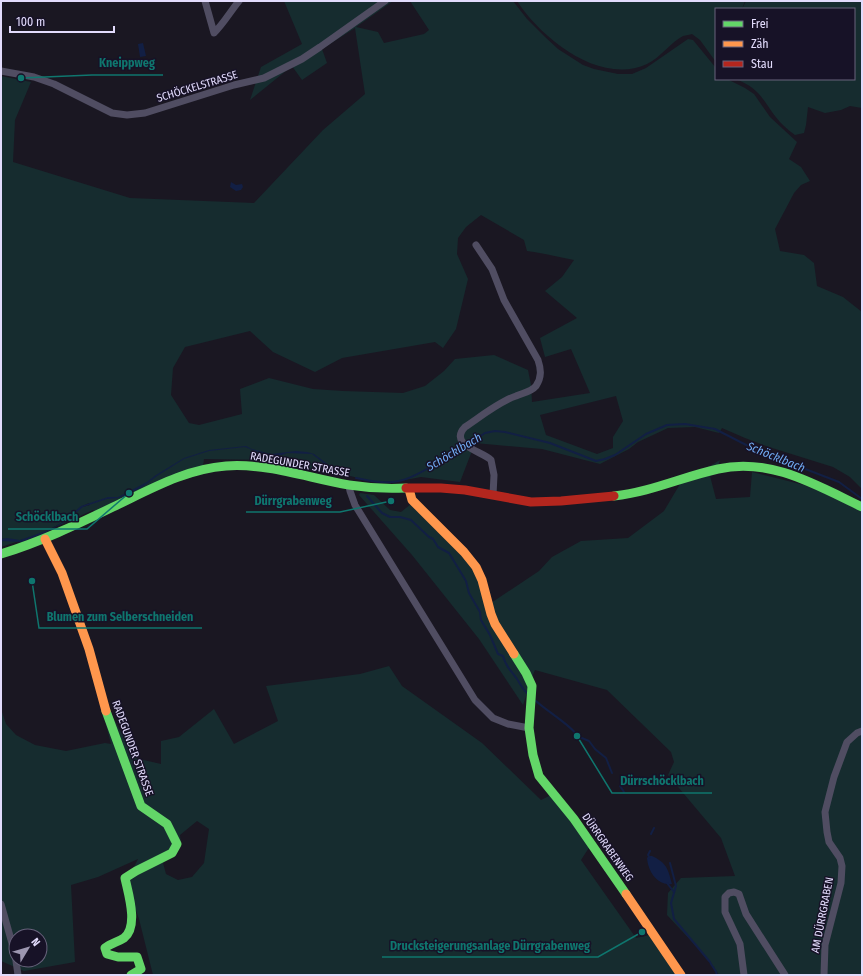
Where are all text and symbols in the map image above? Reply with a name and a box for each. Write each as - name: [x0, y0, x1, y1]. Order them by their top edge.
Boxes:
- scale bar: [10, 8, 114, 34]
- legend: [715, 8, 855, 80]
- text: 100 m: [16, 15, 45, 29]
- text: Frei: [751, 17, 769, 31]
- text: Zäh: [751, 37, 769, 51]
- callout: Kneippweg: [92, 51, 163, 75]
- text: Kneippweg: [99, 56, 155, 70]
- text: Stau: [751, 57, 773, 71]
- street label: SCHÖCKELSTRASSE: [155, 68, 239, 105]
- water label: Schöcklbach: [423, 430, 484, 474]
- water label: Schöcklbach: [744, 439, 807, 475]
- street label: RADEGUNDER STRASSE: [249, 449, 351, 480]
- callout: Dürrgrabenweg: [246, 488, 340, 512]
- text: Dürrgrabenweg: [254, 494, 332, 508]
- callout: Schöcklbach: [8, 505, 87, 529]
- text: Schöcklbach: [16, 510, 78, 524]
- callout: Blumen zum Selberschneiden: [39, 604, 202, 628]
- text: Blumen zum Selberschneiden: [47, 610, 193, 624]
- street label: RADEGUNDER STRASSE: [109, 699, 156, 798]
- callout: Dürrschöcklbach: [612, 769, 712, 793]
- text: Dürrschöcklbach: [620, 774, 704, 788]
- street label: DÜRRGRABENWEG: [579, 811, 636, 884]
- street label: AM DÜRRGRABEN: [809, 876, 836, 954]
- north arrow: [8, 928, 48, 968]
- callout: Drucksteigerungsanlage Dürrgrabenweg: [382, 933, 598, 957]
- text: N: [28, 936, 43, 949]
- text: Drucksteigerungsanlage Dürrgrabenweg: [390, 939, 590, 953]

